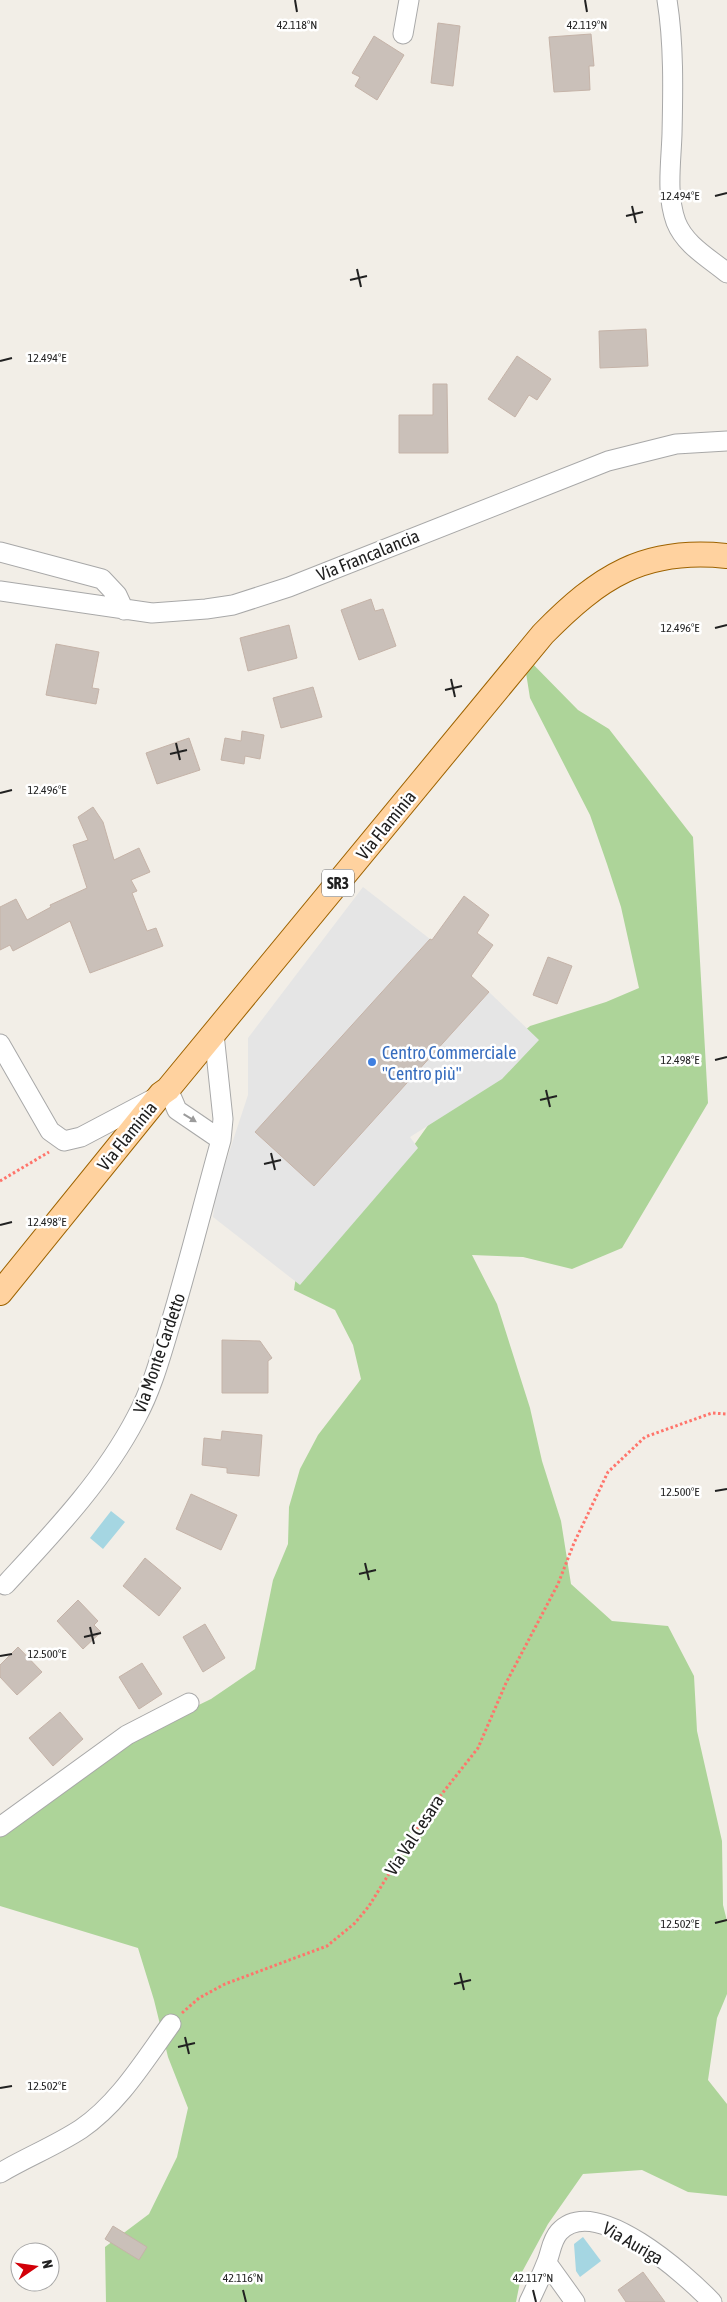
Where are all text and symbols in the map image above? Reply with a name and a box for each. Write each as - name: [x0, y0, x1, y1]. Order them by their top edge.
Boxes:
- text: 42.118°N: [277, 18, 317, 32]
- text: 42.119°N: [567, 18, 607, 32]
- text: 12.494°E: [661, 189, 699, 203]
- text: 12.494°E: [28, 351, 66, 365]
- street label: Via Francalancia: [314, 525, 422, 585]
- text: 12.496°E: [661, 621, 699, 635]
- text: 12.496°E: [28, 783, 66, 797]
- street label: Via Flaminia: [352, 786, 420, 864]
- road number: SR3: [322, 870, 354, 896]
- place label: Centro Commerciale "Centro più": [382, 1042, 516, 1084]
- text: 12.498°E: [661, 1053, 699, 1067]
- marker: Centro Commerciale "Centro più": [366, 1056, 378, 1068]
- street label: Via Flaminia: [93, 1097, 161, 1175]
- one-way arrow: [184, 1113, 197, 1122]
- text: 12.498°E: [28, 1215, 66, 1229]
- street label: Via Monte Cardetto: [129, 1290, 189, 1416]
- text: 12.500°E: [661, 1485, 699, 1499]
- text: 12.500°E: [28, 1647, 66, 1661]
- street label: Via Val Cesara: [380, 1791, 448, 1879]
- text: 12.502°E: [661, 1917, 699, 1931]
- text: 12.502°E: [28, 2079, 66, 2093]
- street label: Via Auriga: [599, 2217, 667, 2269]
- north arrow: [10, 2242, 60, 2292]
- text: N: [39, 2258, 56, 2270]
- text: 42.116°N: [223, 2271, 263, 2285]
- text: 42.117°N: [513, 2271, 553, 2285]

